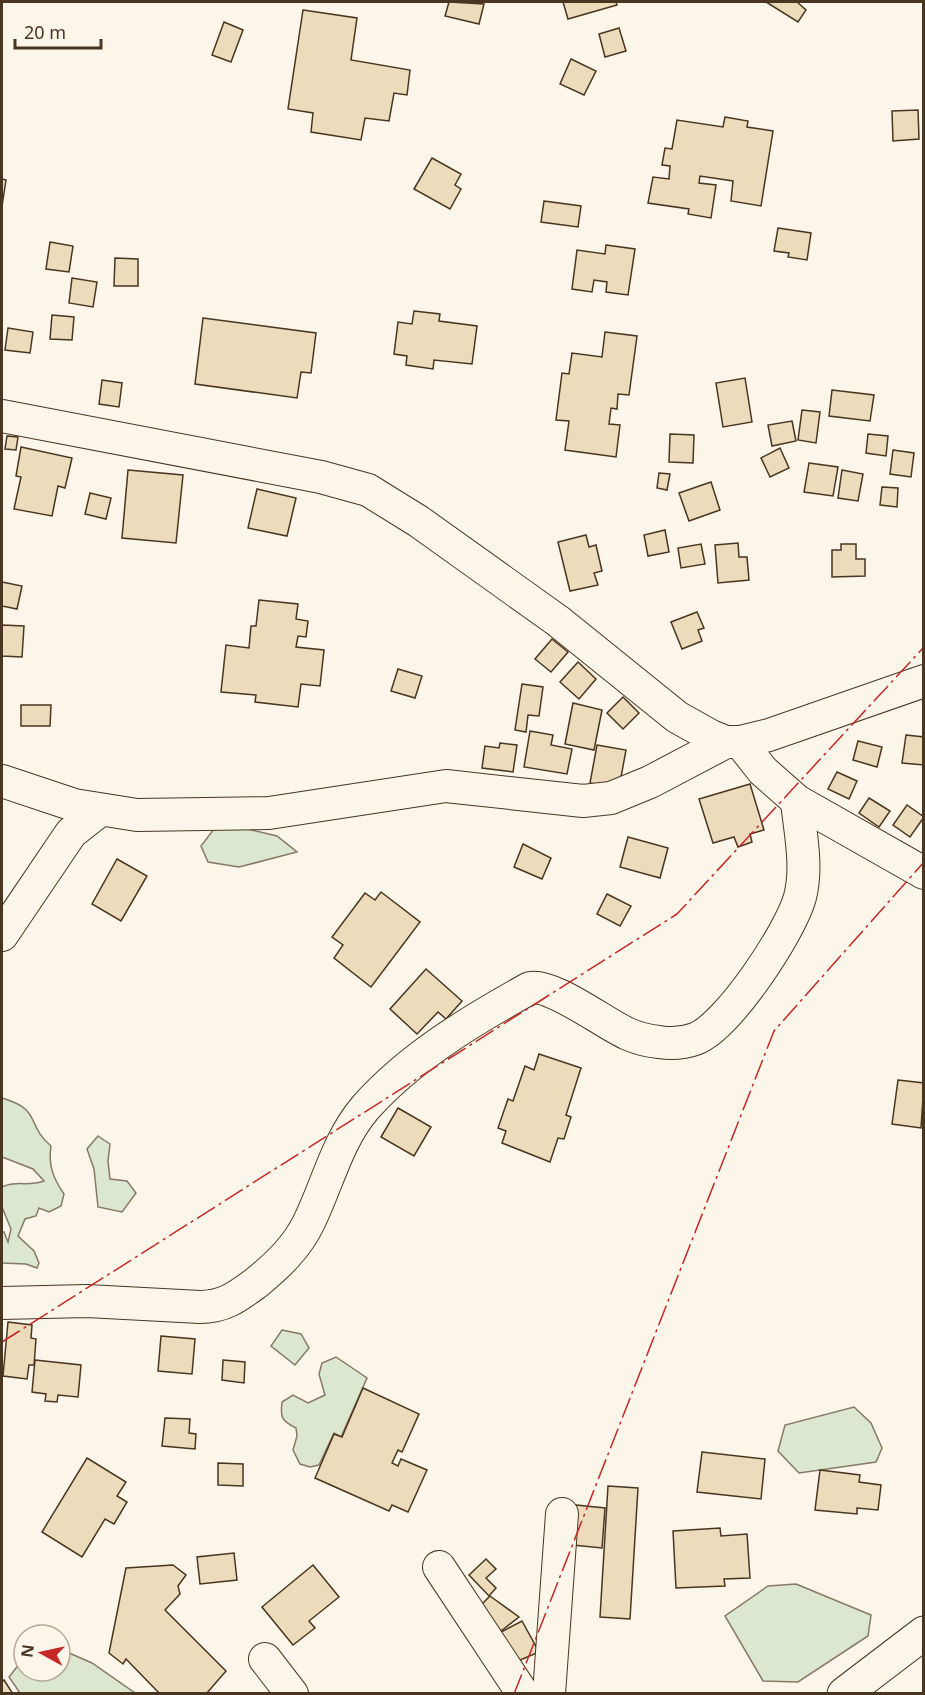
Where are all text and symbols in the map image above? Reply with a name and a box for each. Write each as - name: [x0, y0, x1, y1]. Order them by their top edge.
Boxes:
- scale bar: [15, 12, 100, 50]
- text: 20 m: [24, 20, 66, 44]
- north arrow: [12, 1623, 72, 1683]
- text: N: [15, 1643, 39, 1659]

